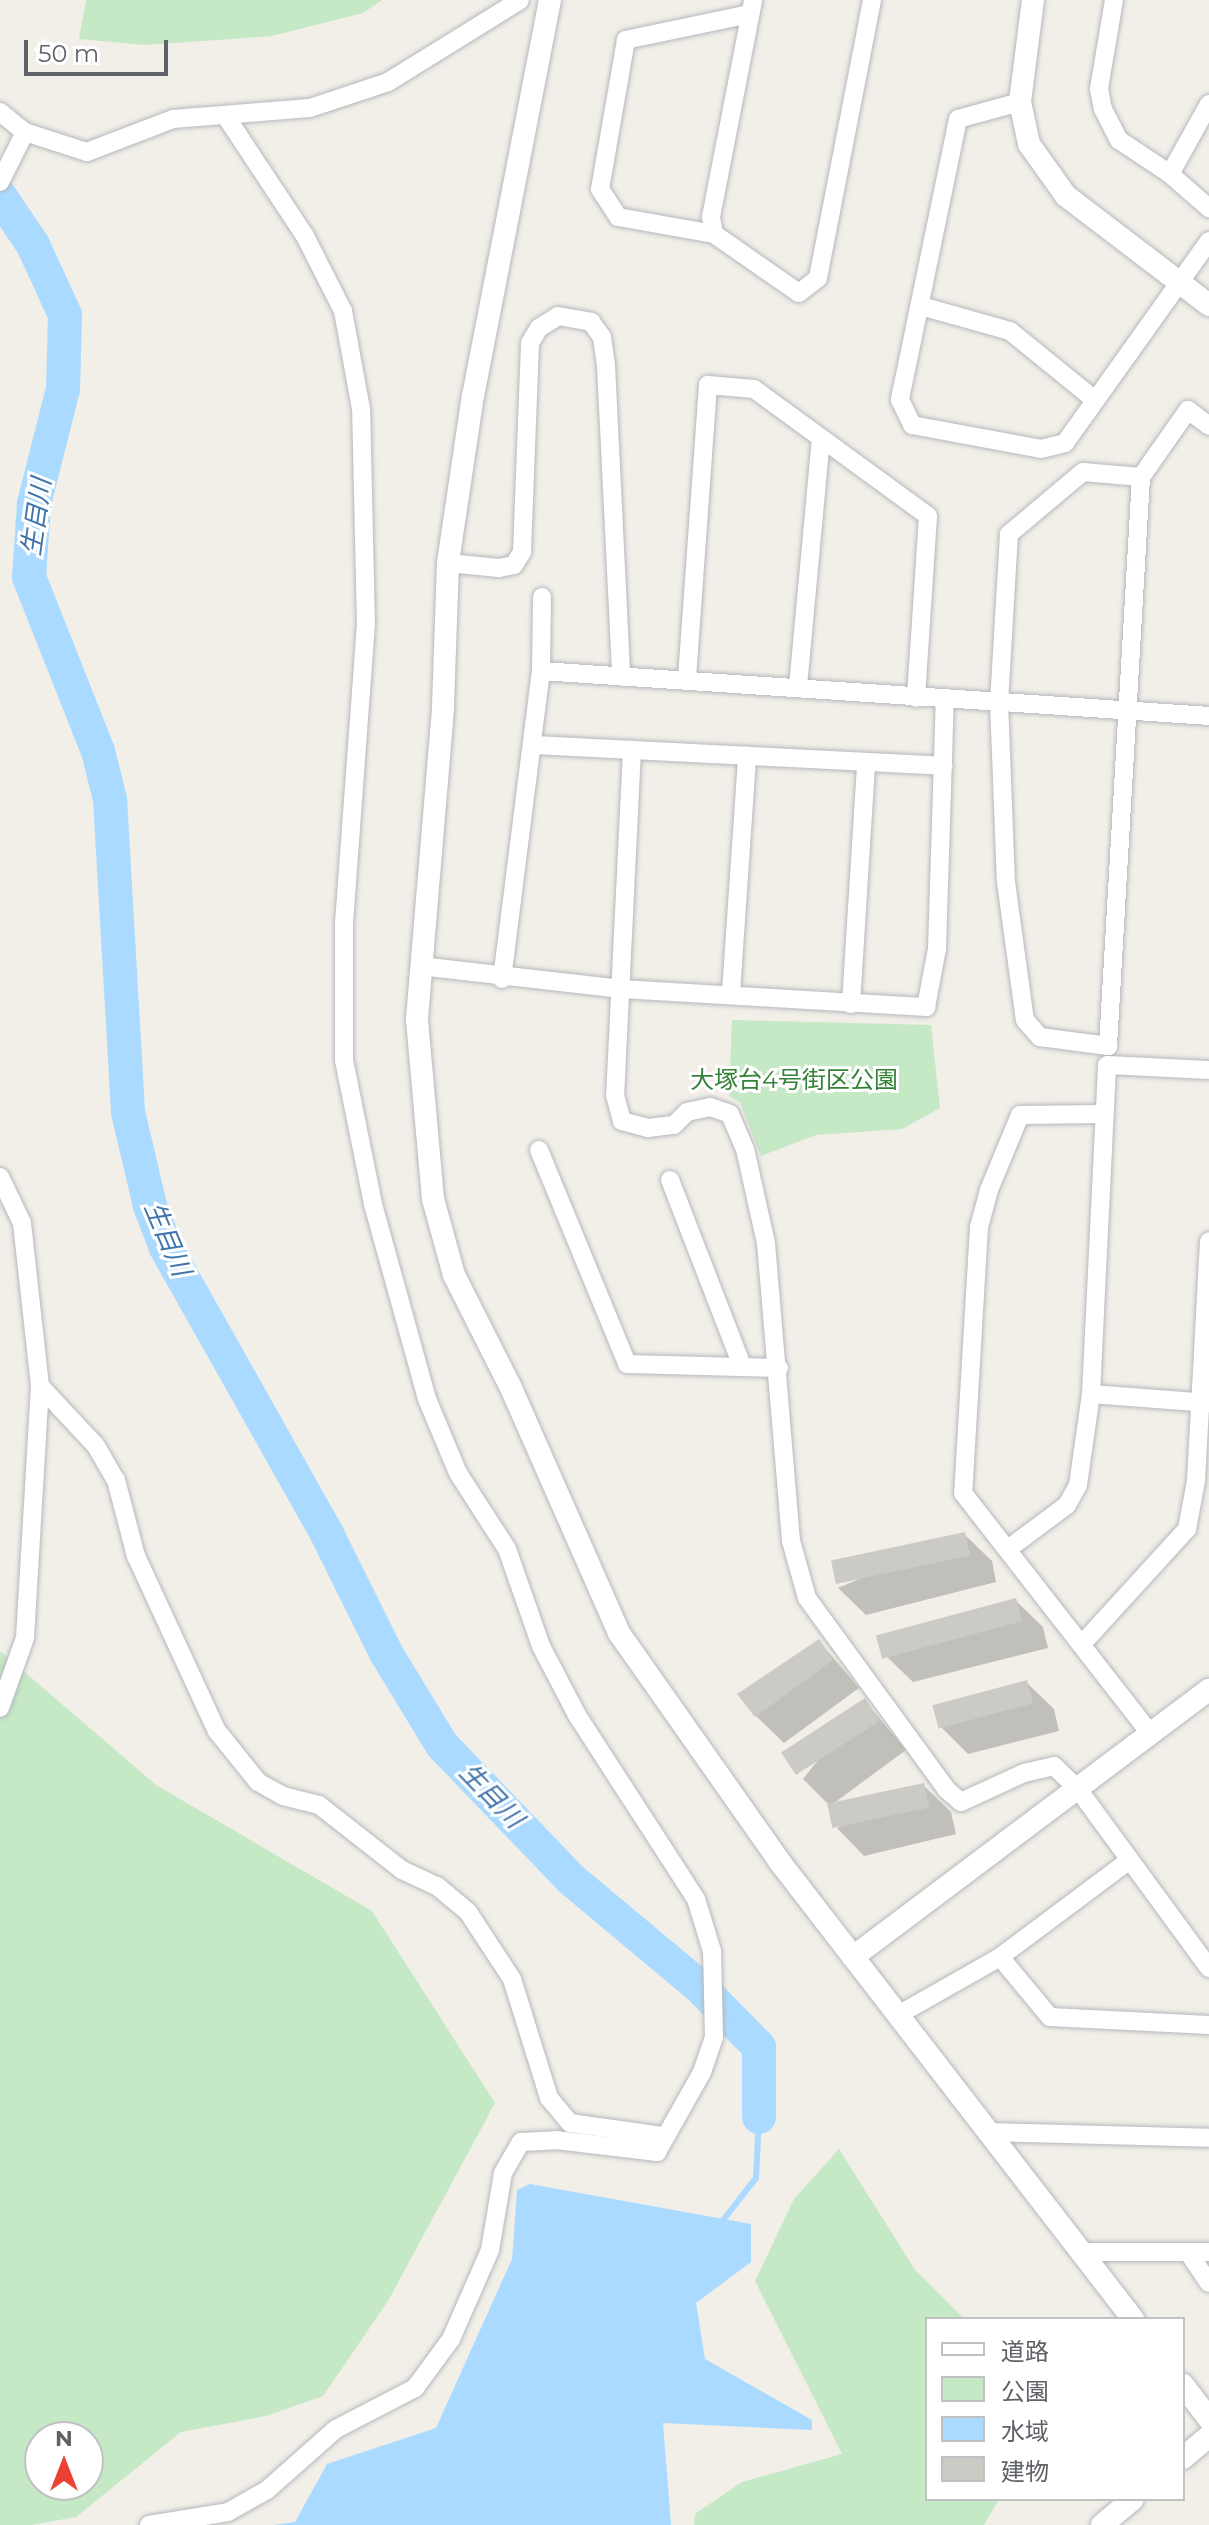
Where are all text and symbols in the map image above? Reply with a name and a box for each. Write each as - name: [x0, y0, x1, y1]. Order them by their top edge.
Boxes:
- scale bar: [28, 24, 172, 74]
- text: 50 m: [38, 39, 99, 68]
- water label: 生目川: [16, 476, 58, 558]
- park label: 大塚台4号街区公園: [690, 1066, 898, 1094]
- water label: 生目川: [137, 1197, 197, 1281]
- water label: 生目川: [453, 1757, 529, 1835]
- legend: [925, 2317, 1185, 2501]
- text: 道路: [1001, 2337, 1049, 2366]
- text: 公園: [1001, 2377, 1049, 2406]
- text: 水域: [1001, 2417, 1049, 2446]
- north arrow: [24, 2421, 104, 2501]
- text: N: [55, 2425, 73, 2452]
- text: 建物: [1001, 2457, 1049, 2486]

